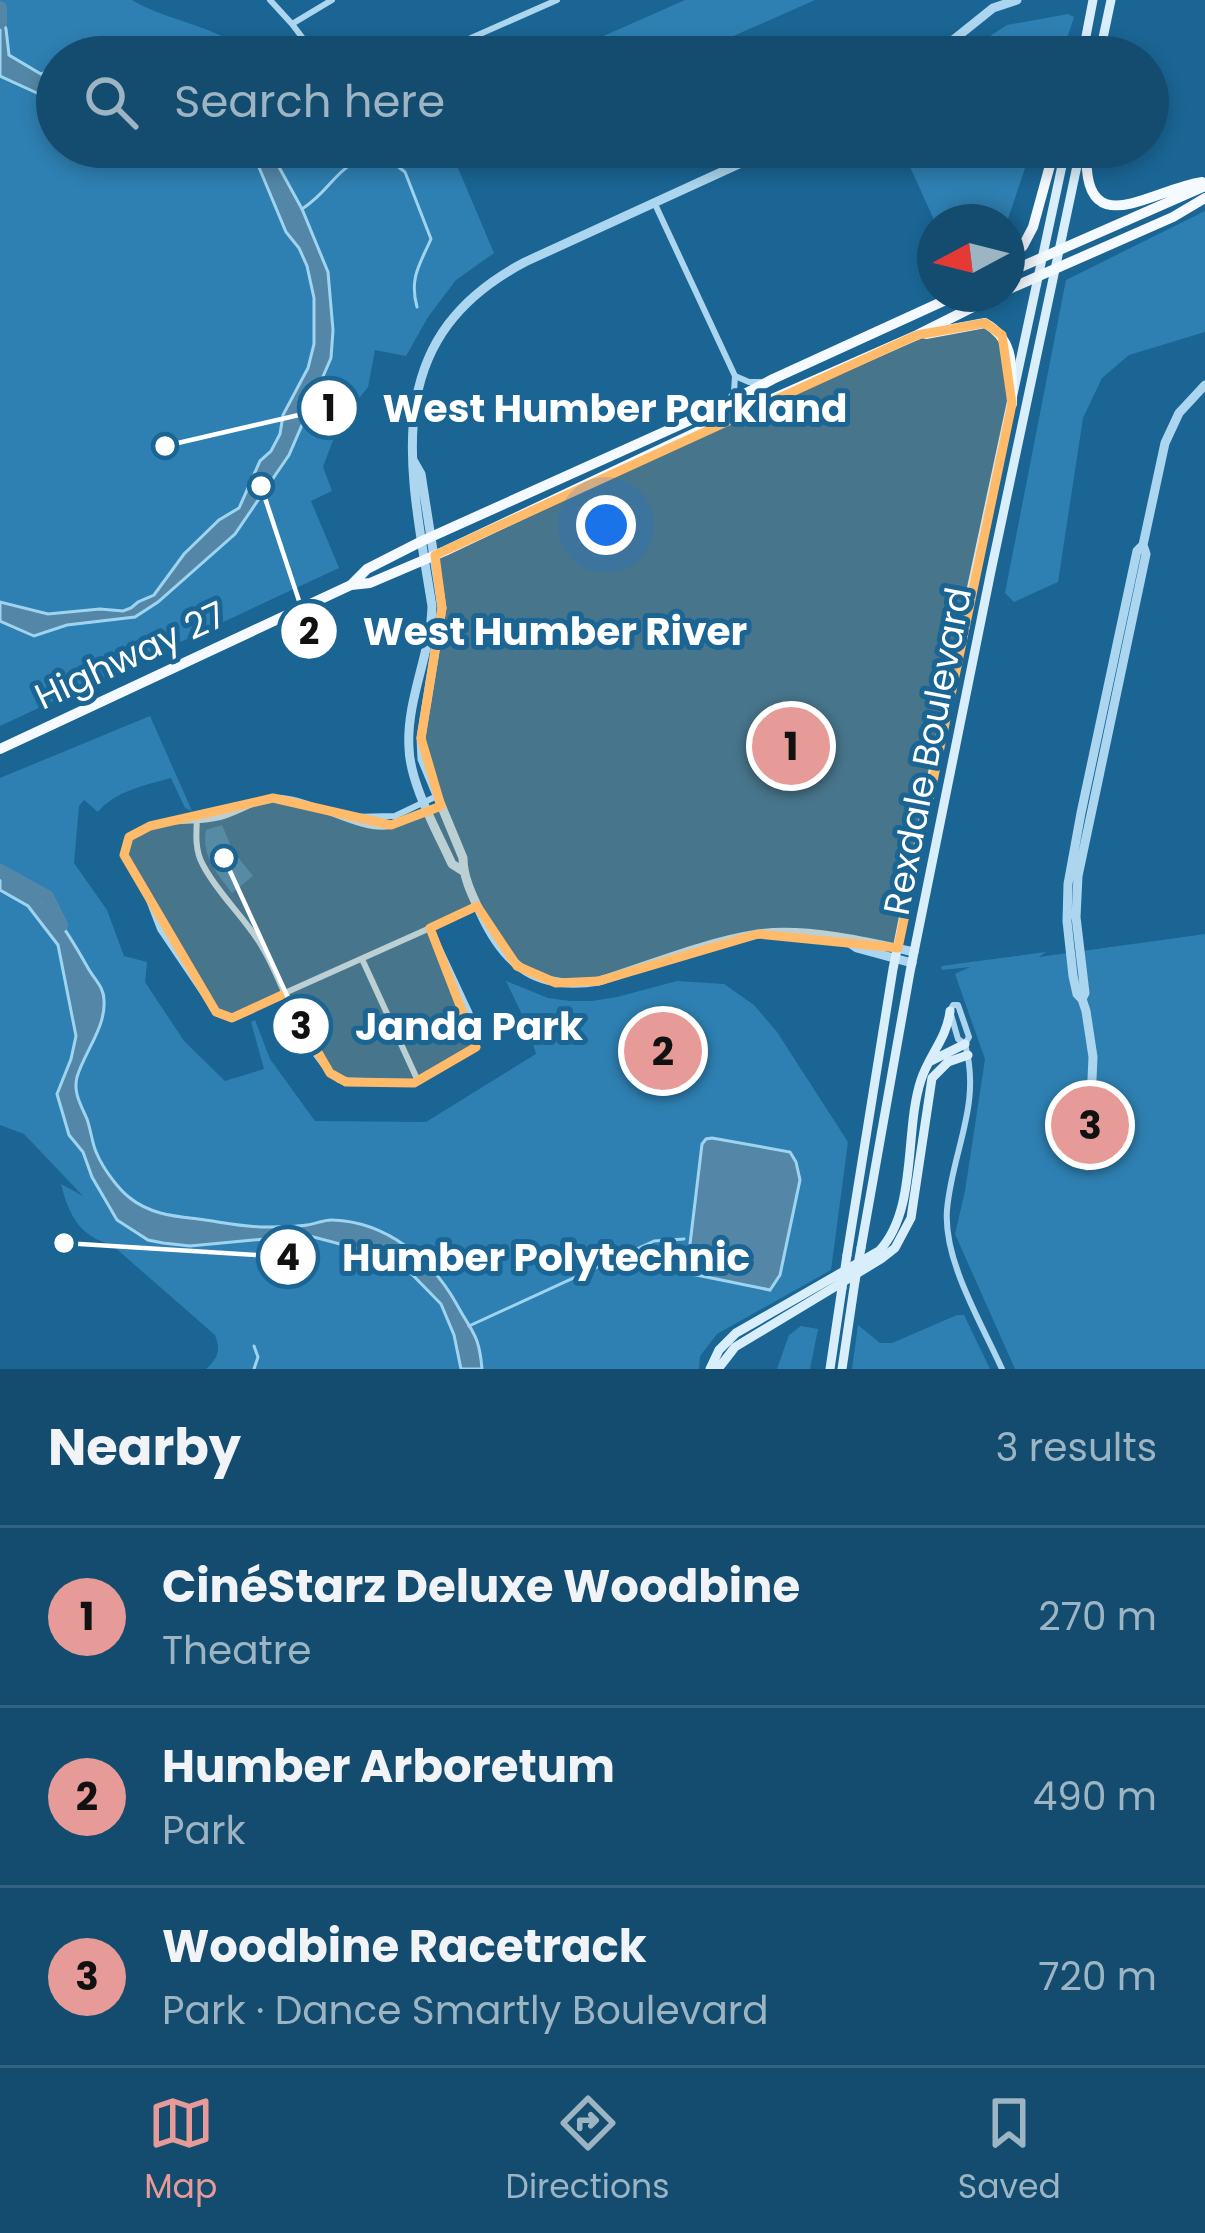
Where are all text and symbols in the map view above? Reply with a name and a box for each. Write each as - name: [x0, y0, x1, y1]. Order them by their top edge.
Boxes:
- search box: [36, 36, 1169, 168]
- icon: search: [78, 69, 144, 135]
- text: Search here: [174, 70, 445, 133]
- north arrow: [917, 204, 1025, 312]
- callout: West Humber Parkland: [299, 371, 871, 446]
- text: West Humber Parkland: [383, 381, 847, 436]
- text: 1: [322, 383, 336, 434]
- your location: [576, 495, 636, 555]
- street label: Rexdale Boulevard: [871, 583, 984, 919]
- street label: Highway 27: [26, 589, 234, 722]
- callout: West Humber River: [279, 594, 771, 669]
- text: West Humber River: [363, 604, 747, 659]
- text: 2: [299, 606, 319, 657]
- pin: 1: [752, 701, 830, 791]
- callout: Janda Park: [271, 989, 607, 1064]
- text: Janda Park: [355, 999, 583, 1054]
- text: 3: [290, 1001, 312, 1052]
- pin: 2: [624, 1006, 702, 1096]
- pin: 3: [1051, 1080, 1129, 1170]
- callout: Humber Polytechnic: [258, 1220, 774, 1295]
- text: Humber Polytechnic: [342, 1230, 750, 1285]
- text: 4: [276, 1232, 300, 1283]
- text: Nearby: [48, 1411, 241, 1483]
- text: 3 results: [995, 1420, 1157, 1475]
- text: CinéStarz Deluxe Woodbine: [162, 1555, 800, 1618]
- text: 1: [80, 1589, 94, 1644]
- text: 270 m: [1038, 1589, 1157, 1644]
- text: Theatre: [162, 1623, 312, 1678]
- text: Humber Arboretum: [162, 1735, 615, 1798]
- text: 2: [76, 1769, 98, 1824]
- text: 490 m: [1033, 1769, 1157, 1824]
- text: Park: [162, 1803, 246, 1858]
- text: Woodbine Racetrack: [162, 1915, 647, 1978]
- text: 3: [75, 1949, 99, 2004]
- text: 720 m: [1038, 1949, 1157, 2004]
- text: Park · Dance Smartly Boulevard: [162, 1983, 769, 2038]
- tab: Map: [144, 2090, 217, 2212]
- tab: Directions: [506, 2090, 669, 2212]
- tab: Saved: [958, 2090, 1061, 2212]

